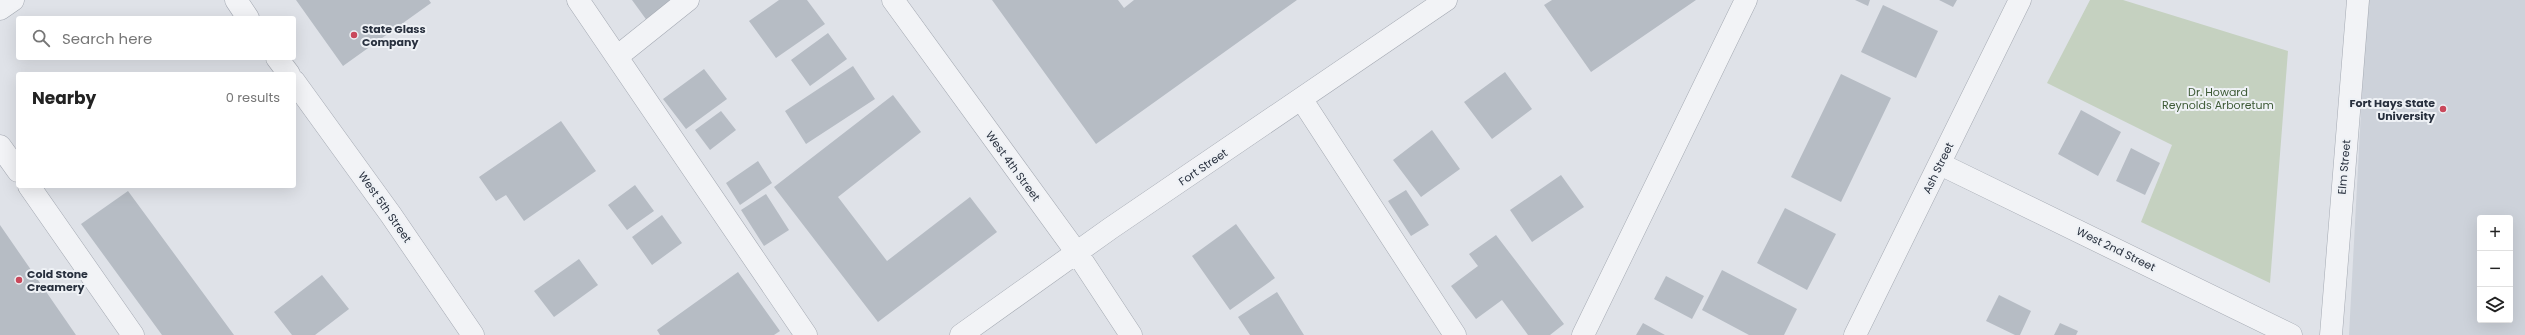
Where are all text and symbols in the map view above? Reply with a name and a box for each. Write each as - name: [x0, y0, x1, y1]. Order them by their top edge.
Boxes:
- search box: [16, 16, 296, 60]
- place label: State Glass Company: [362, 21, 426, 50]
- icon: search: [30, 27, 52, 49]
- text: Search here: [62, 28, 152, 49]
- marker: State Glass Company: [349, 30, 359, 40]
- park label: Dr. Howard Reynolds Arboretum: [2162, 84, 2274, 113]
- text: Nearby: [32, 86, 96, 110]
- text: 0 results: [226, 88, 280, 107]
- place label: Fort Hays State University: [2350, 95, 2435, 124]
- marker: Fort Hays State University: [2438, 104, 2448, 114]
- street label: West 4th Street: [982, 128, 1044, 204]
- street label: Elm Street: [2334, 139, 2354, 195]
- street label: Ash Street: [1919, 140, 1957, 196]
- street label: Fort Street: [1175, 145, 1231, 189]
- street label: West 5th Street: [355, 168, 415, 246]
- map controls: [2477, 215, 2513, 323]
- button: +: [2477, 215, 2513, 251]
- street label: West 2nd Street: [2074, 223, 2158, 275]
- button: −: [2477, 251, 2513, 287]
- place label: Cold Stone Creamery: [27, 266, 88, 295]
- marker: Cold Stone Creamery: [14, 275, 24, 285]
- button: layers: [2477, 287, 2513, 323]

